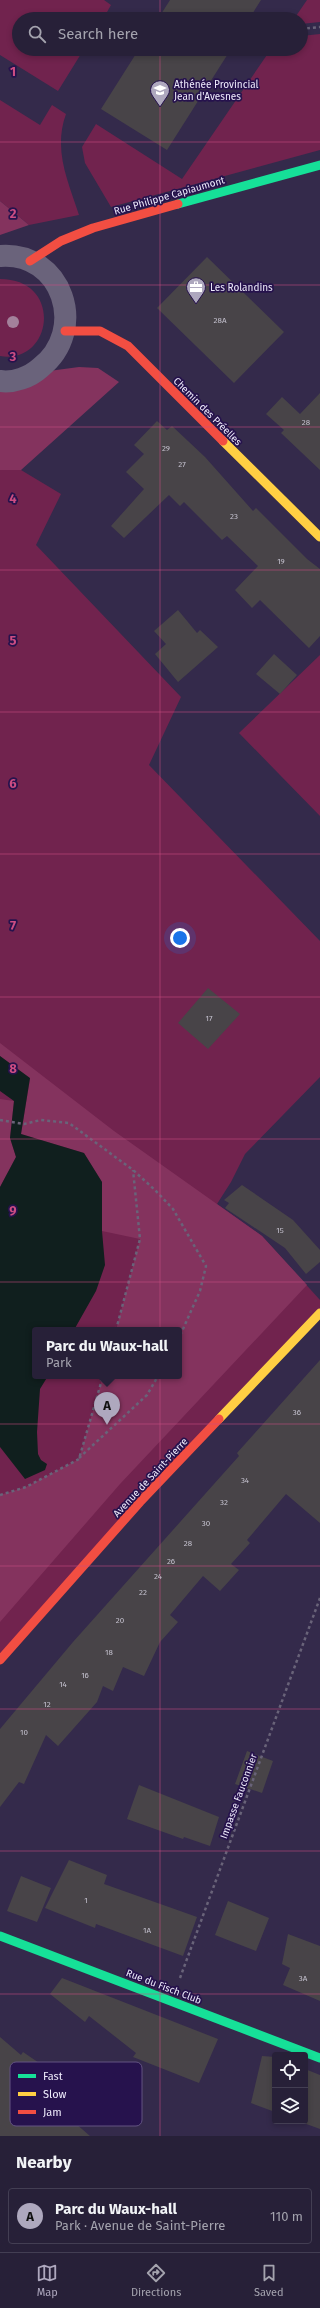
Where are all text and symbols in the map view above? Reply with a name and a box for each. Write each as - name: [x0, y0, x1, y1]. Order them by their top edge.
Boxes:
- search box: [12, 12, 308, 56]
- icon: search: [26, 23, 48, 45]
- text: Search here: [58, 25, 138, 43]
- text: 1: [10, 64, 16, 79]
- school or university icon: Athénée Provincial Jean d'Avesnes: [149, 79, 171, 107]
- place label: Athénée Provincial Jean d'Avesnes: [174, 79, 259, 103]
- street label: Rue Philippe Capiaumont: [112, 174, 226, 218]
- text: 2: [10, 206, 17, 221]
- office icon: Les Rolandins: [185, 276, 207, 304]
- place label: Les Rolandins: [210, 282, 273, 294]
- house number: 28A: [214, 316, 227, 325]
- text: 3: [9, 349, 17, 364]
- street label: Chemin des Préelles: [171, 375, 244, 449]
- house number: 28: [302, 418, 311, 427]
- house number: 29: [162, 444, 170, 453]
- house number: 27: [178, 460, 186, 469]
- text: 4: [9, 491, 17, 506]
- house number: 23: [230, 512, 238, 521]
- house number: 19: [277, 557, 285, 566]
- text: 5: [10, 633, 17, 648]
- text: 6: [9, 776, 17, 791]
- text: 7: [10, 918, 16, 933]
- your location: [170, 928, 190, 948]
- house number: 17: [205, 1014, 213, 1023]
- text: 8: [9, 1061, 17, 1076]
- text: 9: [9, 1203, 17, 1218]
- house number: 15: [276, 1226, 284, 1235]
- popup: [32, 1327, 182, 1379]
- text: Parc du Waux-hall: [46, 1337, 168, 1355]
- text: Park: [46, 1355, 72, 1370]
- pin: A: [94, 1392, 120, 1425]
- house number: 36: [293, 1408, 301, 1417]
- street label: Avenue de Saint-Pierre: [111, 1436, 190, 1520]
- house number: 34: [241, 1476, 250, 1485]
- house number: 32: [220, 1498, 228, 1507]
- house number: 30: [202, 1519, 211, 1528]
- house number: 28: [184, 1539, 193, 1548]
- house number: 26: [167, 1557, 175, 1566]
- house number: 24: [154, 1572, 163, 1581]
- house number: 22: [139, 1588, 147, 1597]
- house number: 20: [116, 1616, 125, 1625]
- house number: 18: [105, 1648, 114, 1657]
- house number: 16: [81, 1671, 89, 1680]
- house number: 14: [59, 1680, 68, 1689]
- house number: 12: [43, 1700, 51, 1709]
- house number: 10: [20, 1728, 28, 1737]
- street label: Impasse Fauconnier: [218, 1752, 260, 1841]
- house number: 1: [84, 1896, 88, 1905]
- house number: 1A: [143, 1926, 151, 1935]
- street label: Rue du Fisch Club: [124, 1967, 203, 2007]
- house number: 3A: [299, 1974, 308, 1983]
- map controls: [272, 2052, 308, 2124]
- button: locate: [272, 2052, 308, 2088]
- legend: [10, 2062, 142, 2126]
- text: Fast: [43, 2070, 63, 2083]
- text: Slow: [43, 2088, 67, 2101]
- button: layers: [272, 2088, 308, 2124]
- text: Jam: [43, 2106, 62, 2119]
- text: Nearby: [16, 2152, 71, 2173]
- text: Parc du Waux-hall: [55, 2200, 177, 2218]
- text: A: [26, 2209, 34, 2224]
- text: 110 m: [270, 2209, 303, 2224]
- text: Park · Avenue de Saint-Pierre: [55, 2218, 225, 2233]
- tab: Map: [36, 2262, 58, 2299]
- tab: Directions: [131, 2262, 181, 2299]
- tab: Saved: [254, 2262, 284, 2299]

